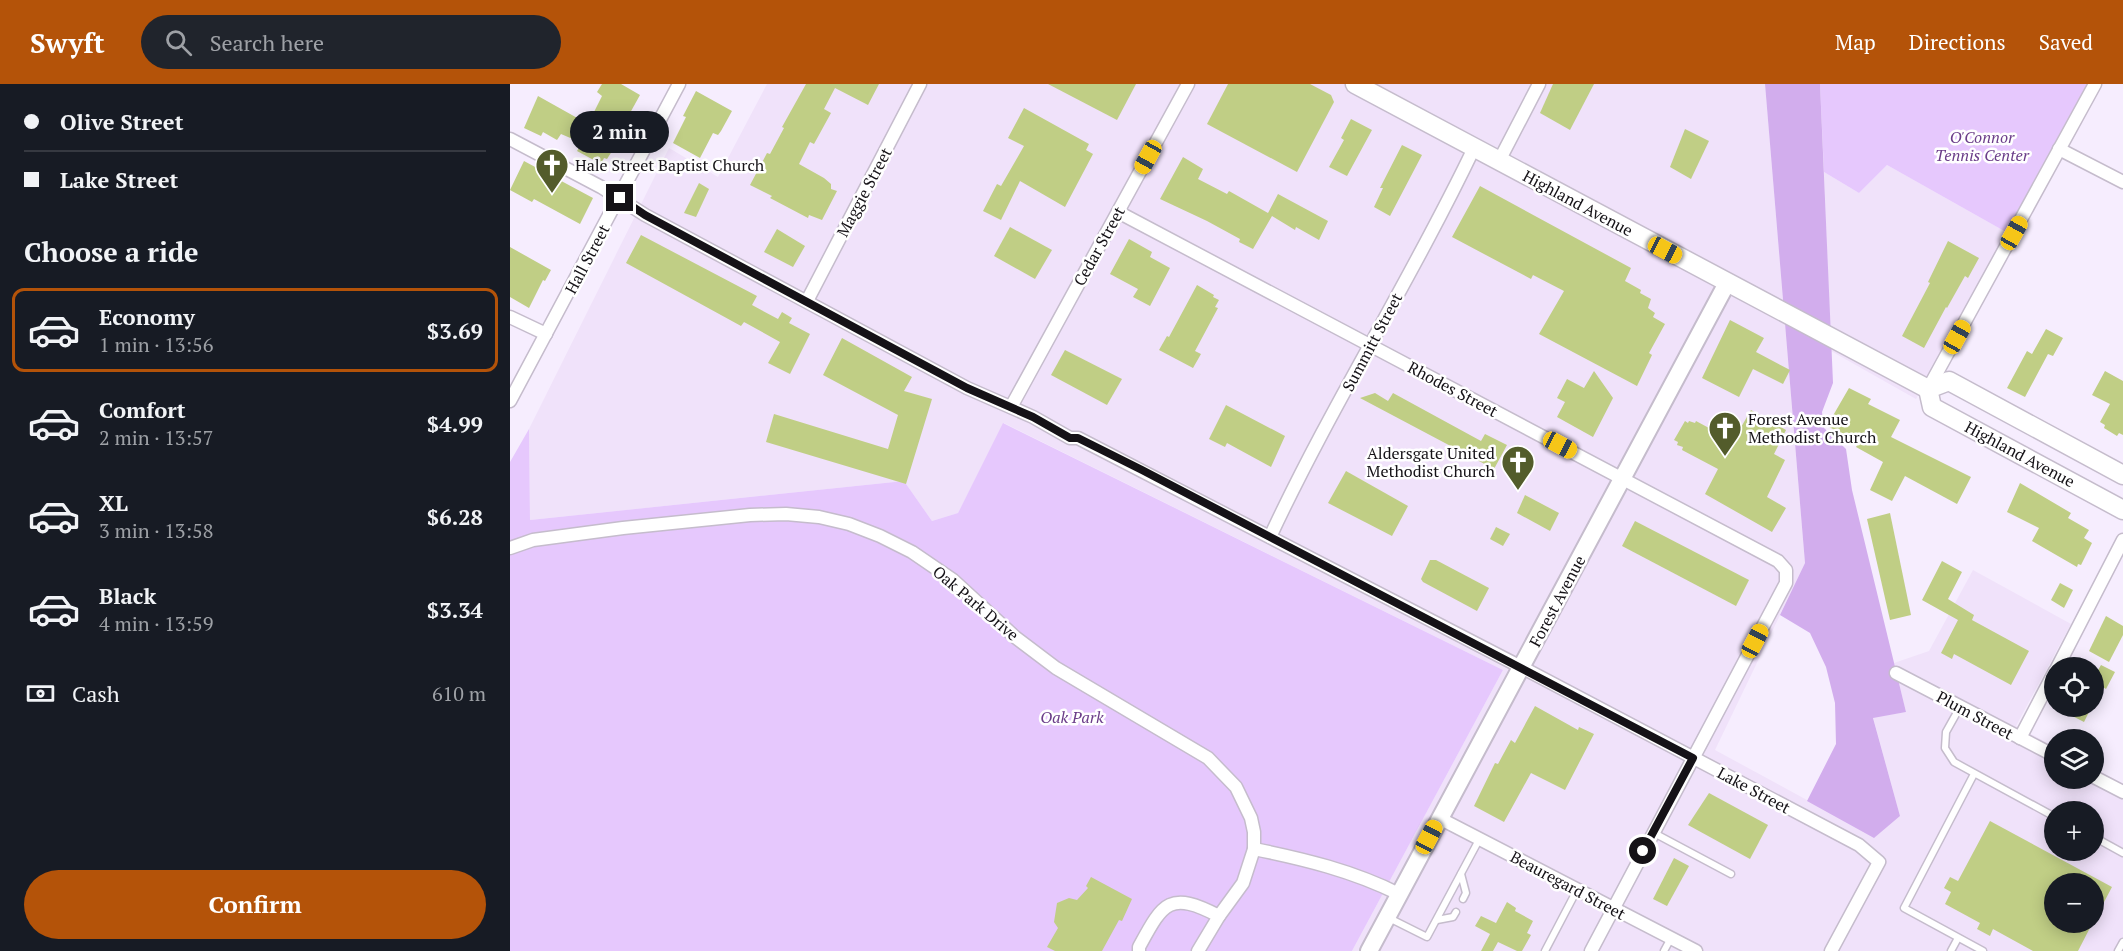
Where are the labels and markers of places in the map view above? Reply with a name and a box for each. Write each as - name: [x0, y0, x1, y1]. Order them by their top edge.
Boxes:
- church icon: Hale Street Baptist Church: [534, 147, 570, 194]
- place label: Hale Street Baptist Church: [575, 154, 765, 176]
- place label: Forest Avenue Methodist Church: [1748, 408, 1877, 448]
- church icon: Forest Avenue Methodist Church: [1707, 410, 1743, 457]
- place label: Aldersgate United Methodist Church: [1367, 442, 1496, 482]
- church icon: Aldersgate United Methodist Church: [1500, 444, 1536, 491]

